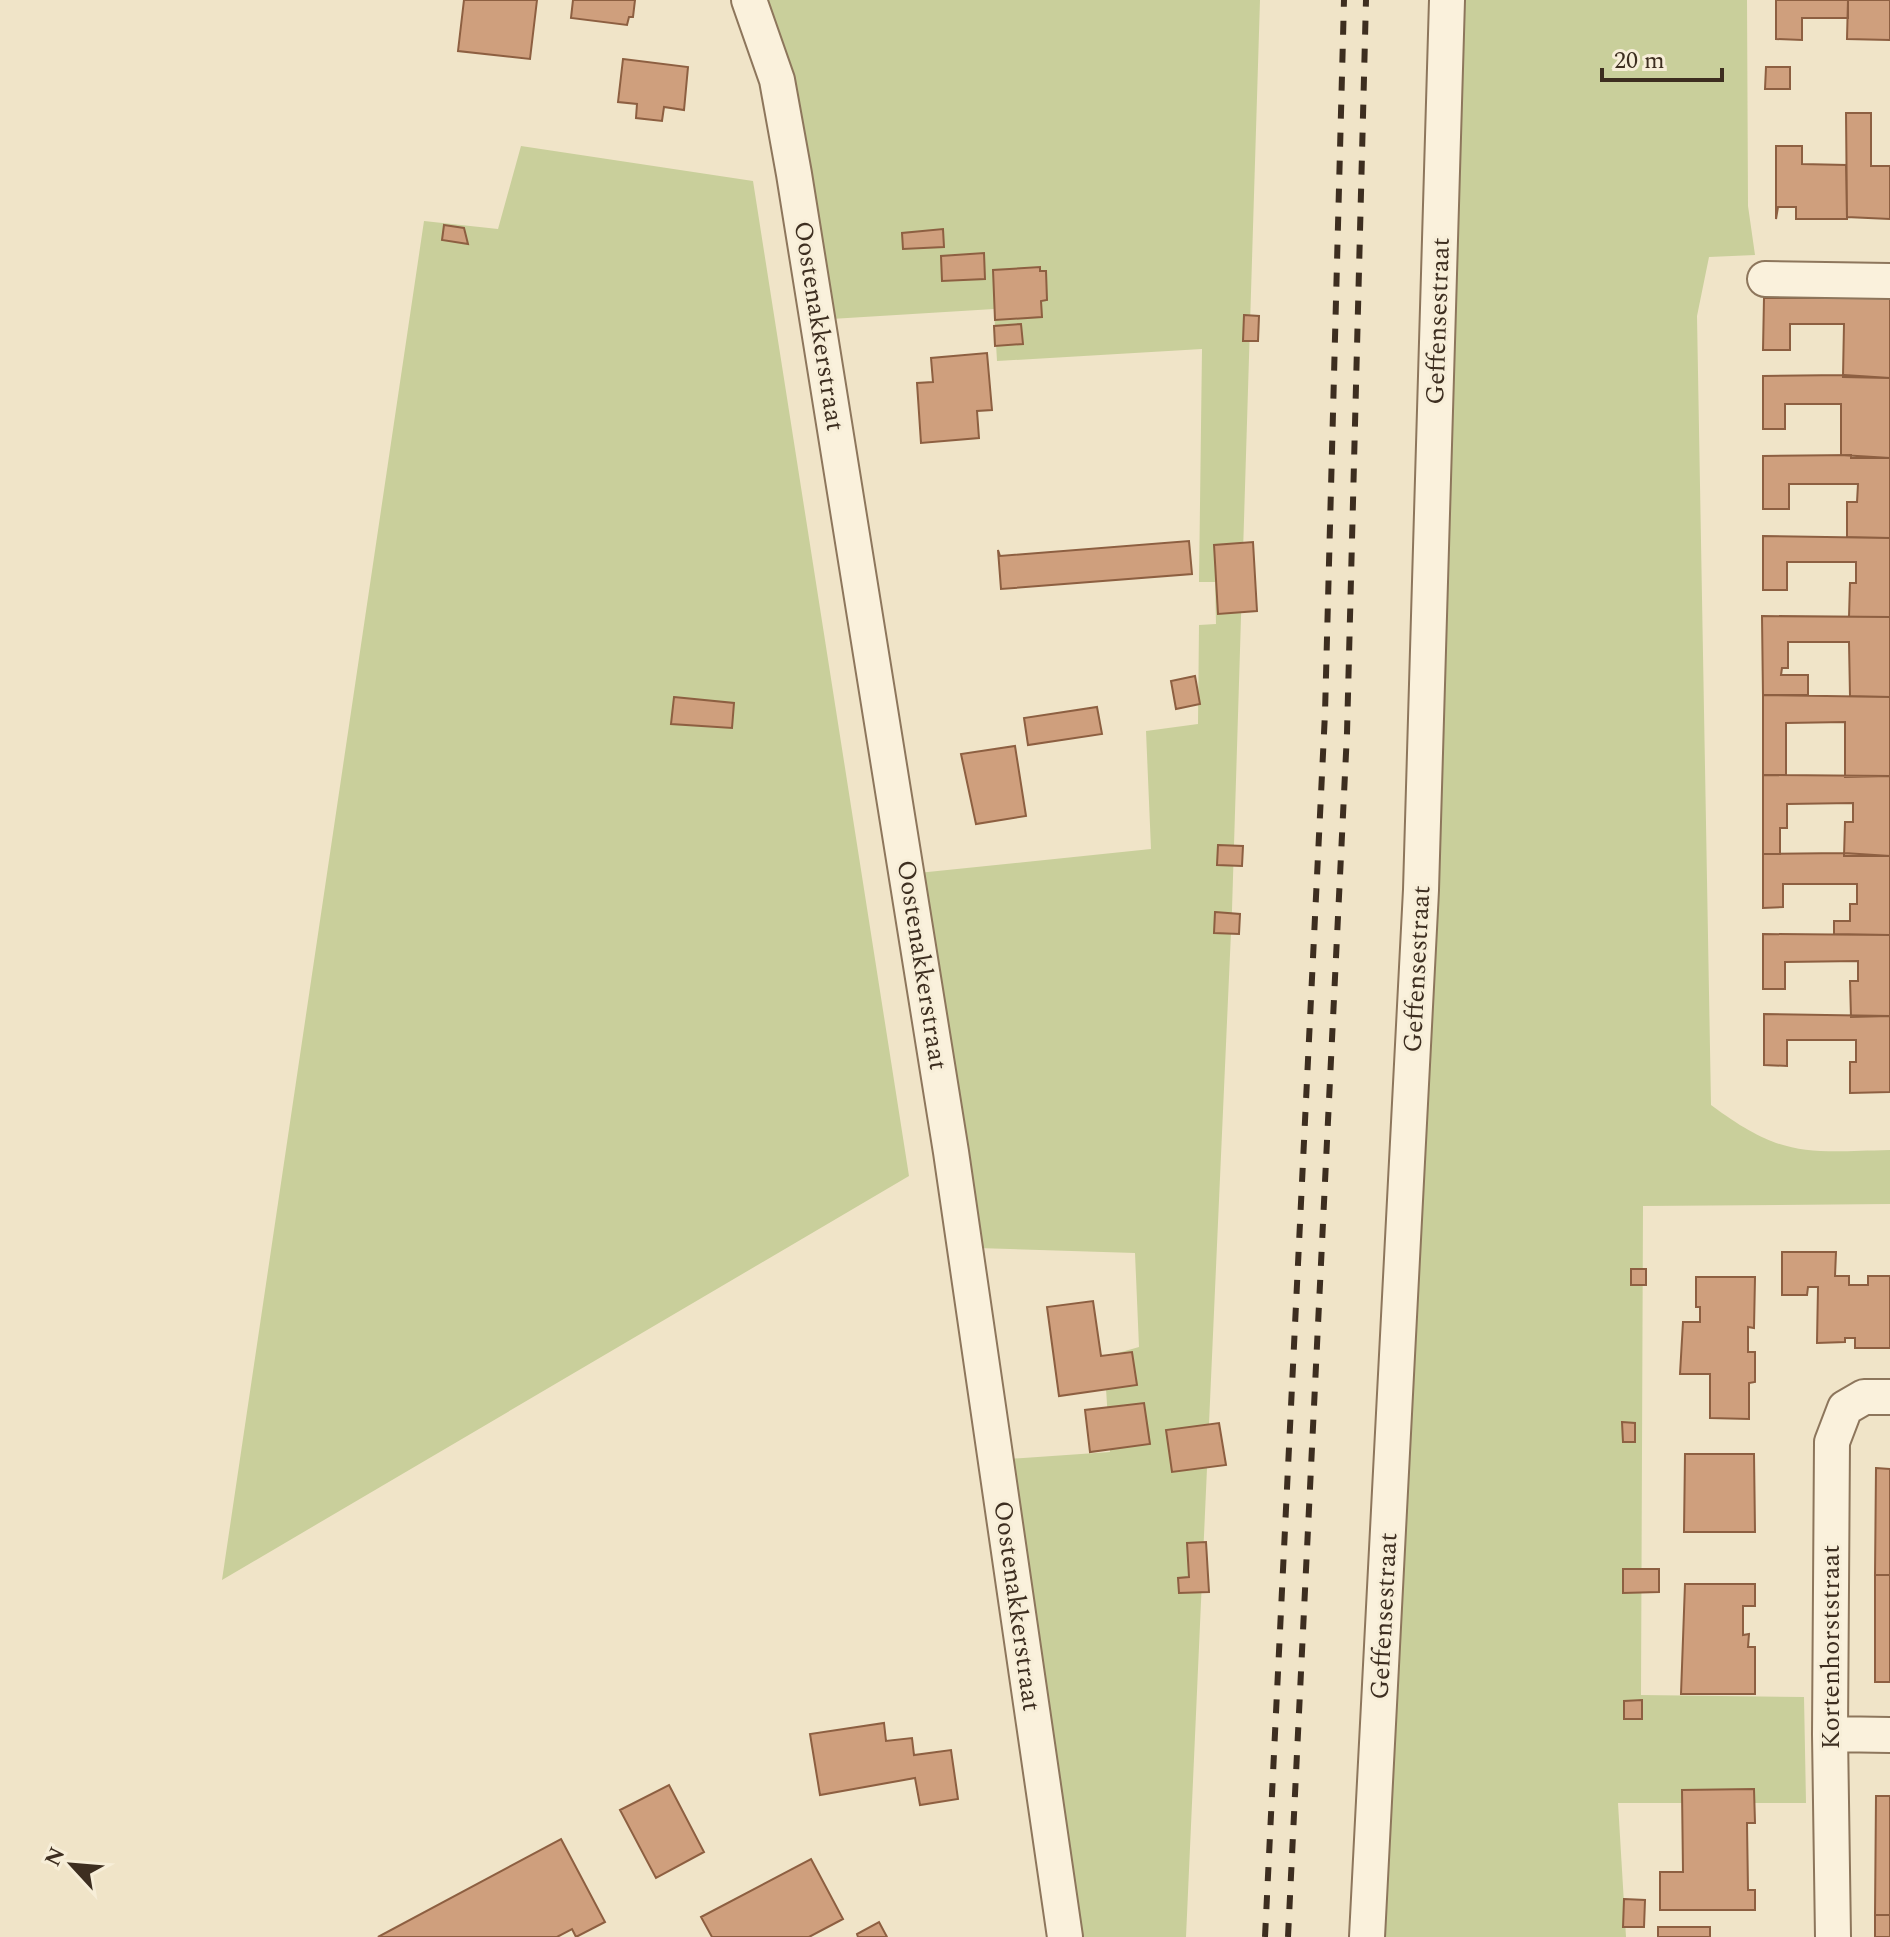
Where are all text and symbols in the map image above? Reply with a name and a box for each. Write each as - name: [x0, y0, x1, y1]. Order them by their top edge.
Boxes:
- scale bar: [1602, 32, 1722, 82]
- text: 20 m: [1614, 43, 1665, 79]
- street label: Oostenakkerstraat: [783, 218, 855, 434]
- street label: Geffensestraat: [1415, 237, 1461, 405]
- street label: Oostenakkerstraat: [886, 857, 958, 1073]
- street label: Geffensestraat: [1393, 884, 1441, 1054]
- street label: Oostenakkerstraat: [982, 1498, 1052, 1714]
- street label: Geffensestraat: [1360, 1531, 1408, 1701]
- street label: Kortenhorststraat: [1811, 1545, 1851, 1749]
- north arrow: [32, 1825, 112, 1905]
- text: N: [37, 1842, 74, 1872]

